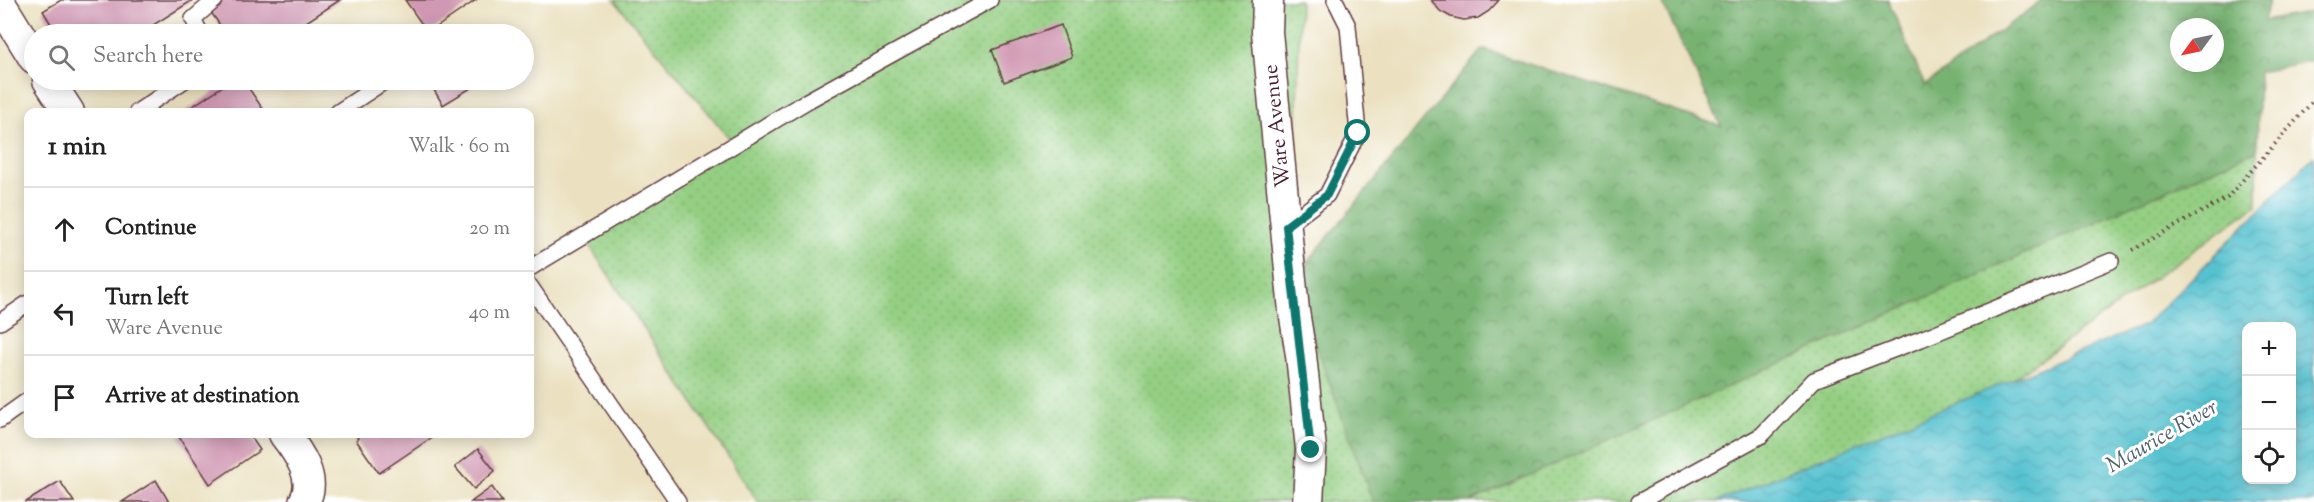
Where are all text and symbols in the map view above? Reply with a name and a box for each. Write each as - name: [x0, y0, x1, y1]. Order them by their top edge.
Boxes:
- north arrow: [2170, 18, 2224, 72]
- search box: [24, 24, 534, 90]
- icon: search: [45, 41, 78, 74]
- text: Search here: [93, 41, 203, 73]
- street label: Ware Avenue: [1257, 63, 1299, 189]
- route start: [1344, 119, 1370, 145]
- text: 1 min: [48, 129, 107, 166]
- text: Walk · 60 m: [408, 133, 510, 162]
- icon: ahead: [48, 213, 81, 246]
- text: Continue: [105, 213, 196, 245]
- text: 20 m: [469, 215, 510, 244]
- text: Turn left: [105, 283, 188, 315]
- icon: left: [48, 297, 81, 330]
- text: 40 m: [469, 299, 510, 328]
- text: Ware Avenue: [105, 315, 223, 344]
- map controls: [2242, 322, 2296, 484]
- button: +: [2242, 322, 2296, 376]
- button: −: [2242, 376, 2296, 430]
- icon: arrive: [48, 381, 81, 414]
- text: Arrive at destination: [105, 381, 300, 413]
- water label: Maurice River: [2101, 393, 2224, 482]
- button: locate: [2242, 430, 2296, 484]
- route end: [1297, 436, 1323, 462]

